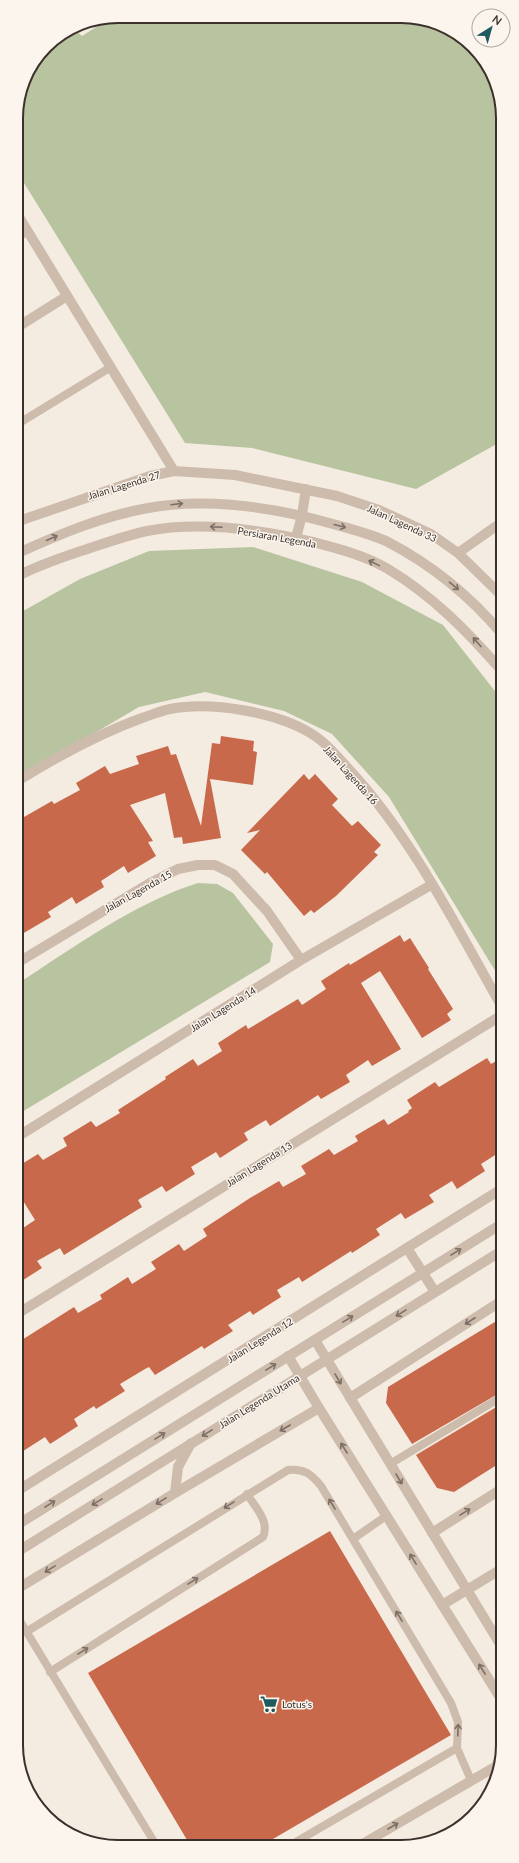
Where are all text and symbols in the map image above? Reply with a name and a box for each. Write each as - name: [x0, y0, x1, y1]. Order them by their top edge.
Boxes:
- north arrow: [471, 8, 511, 48]
- text: N: [490, 12, 505, 27]
- street label: Jalan Lagenda 27: [86, 468, 162, 502]
- one-way arrow: [170, 501, 183, 508]
- street label: Jalan Lagenda 33: [365, 502, 439, 544]
- one-way arrow: [333, 522, 346, 530]
- one-way arrow: [210, 524, 223, 531]
- street label: Persiaran Legenda: [237, 524, 317, 550]
- one-way arrow: [46, 534, 58, 541]
- one-way arrow: [369, 559, 381, 566]
- one-way arrow: [449, 581, 459, 590]
- one-way arrow: [472, 636, 481, 647]
- street label: Jalan Lagenda 16: [321, 743, 381, 807]
- street label: Jalan Lagenda 15: [102, 867, 174, 915]
- street label: Jalan Lagenda 14: [188, 984, 258, 1034]
- street label: Jalan Lagenda 13: [224, 1139, 294, 1189]
- one-way arrow: [450, 1248, 461, 1256]
- one-way arrow: [395, 1309, 407, 1317]
- street label: Jalan Legenda 12: [225, 1315, 295, 1365]
- one-way arrow: [342, 1315, 354, 1323]
- one-way arrow: [464, 1318, 476, 1326]
- one-way arrow: [265, 1363, 276, 1371]
- street label: Jalan Legenda Utama: [217, 1371, 301, 1431]
- one-way arrow: [334, 1373, 342, 1384]
- one-way arrow: [280, 1424, 291, 1432]
- one-way arrow: [202, 1429, 213, 1437]
- one-way arrow: [154, 1431, 166, 1439]
- one-way arrow: [340, 1443, 348, 1454]
- one-way arrow: [395, 1473, 403, 1484]
- one-way arrow: [156, 1497, 167, 1505]
- one-way arrow: [92, 1498, 103, 1506]
- one-way arrow: [327, 1498, 335, 1510]
- one-way arrow: [44, 1500, 56, 1508]
- one-way arrow: [223, 1502, 235, 1510]
- one-way arrow: [459, 1508, 470, 1516]
- one-way arrow: [409, 1554, 417, 1565]
- one-way arrow: [44, 1565, 56, 1573]
- one-way arrow: [187, 1577, 199, 1585]
- one-way arrow: [394, 1610, 402, 1622]
- one-way arrow: [77, 1647, 88, 1655]
- one-way arrow: [478, 1663, 486, 1675]
- supermarket icon: Lotus's: [259, 1694, 279, 1714]
- place label: Lotus's: [282, 1698, 312, 1710]
- one-way arrow: [454, 1724, 462, 1737]
- one-way arrow: [387, 1822, 399, 1830]

